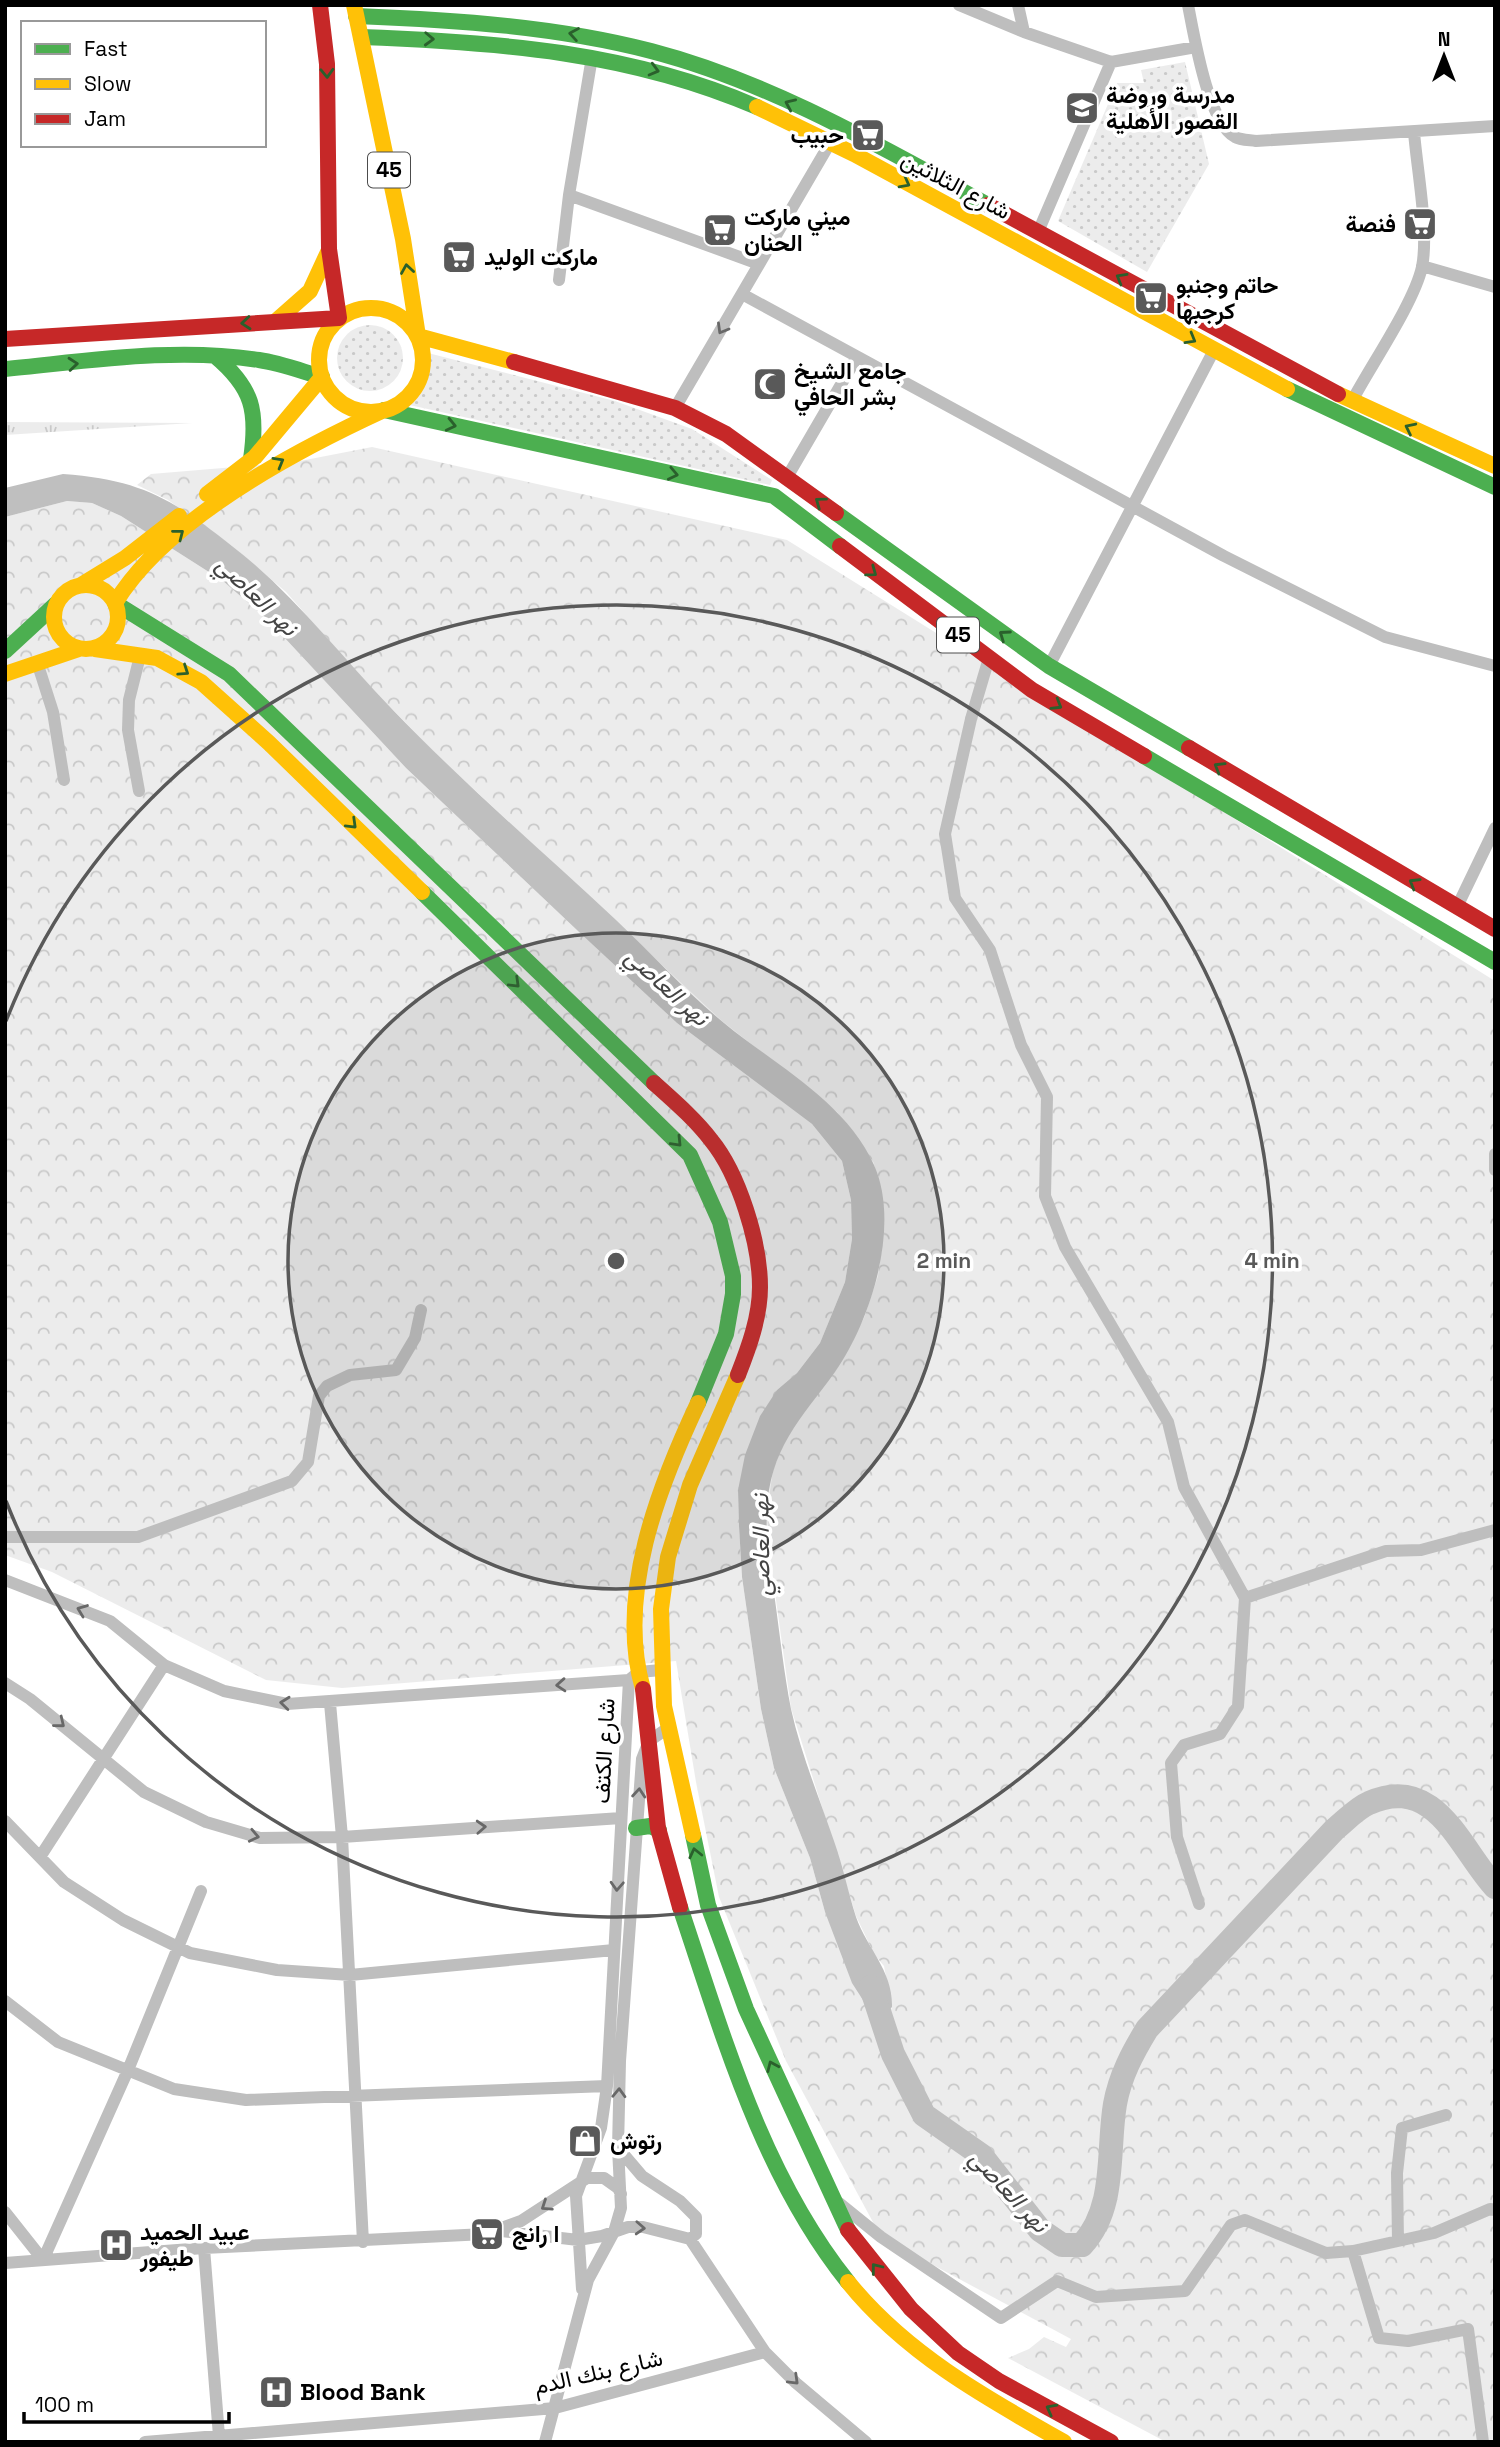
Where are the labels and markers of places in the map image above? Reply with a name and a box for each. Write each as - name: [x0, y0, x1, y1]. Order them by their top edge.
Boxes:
- place label: مدرسة وروضة القصور الأهلية: [1106, 80, 1238, 136]
- school or university icon: مدرسة وروضة القصور الأهلية: [1063, 89, 1101, 127]
- supermarket icon: حبيب: [849, 116, 887, 154]
- place label: حبيب: [790, 120, 844, 150]
- place label: ميني ماركت الحنان: [744, 202, 851, 258]
- supermarket icon: فنصة: [1401, 205, 1439, 243]
- place label: فنصة: [1345, 209, 1396, 239]
- supermarket icon: ميني ماركت الحنان: [701, 211, 739, 249]
- supermarket icon: ماركت الوليد: [440, 238, 478, 276]
- place label: ماركت الوليد: [484, 242, 598, 272]
- place label: حاتم وجنبو كرجبها: [1176, 270, 1278, 326]
- supermarket icon: حاتم وجنبو كرجبها: [1132, 279, 1170, 317]
- place label: جامع الشيخ بشر الحافي: [794, 356, 906, 417]
- mosque icon: جامع الشيخ بشر الحافي: [751, 365, 789, 403]
- centre of rings: [604, 1249, 628, 1273]
- shop icon: رتوش: [566, 2122, 604, 2160]
- place label: رتوش: [610, 2126, 662, 2156]
- supermarket icon: ا رانج: [468, 2215, 506, 2253]
- place label: عبيد الحميد طيفور: [139, 2217, 249, 2273]
- place label: ا رانج: [512, 2219, 559, 2250]
- hospital icon: عبيد الحميد طيفور: [97, 2226, 135, 2264]
- hospital icon: Blood Bank: [257, 2373, 295, 2411]
- place label: Blood Bank: [300, 2377, 426, 2407]

